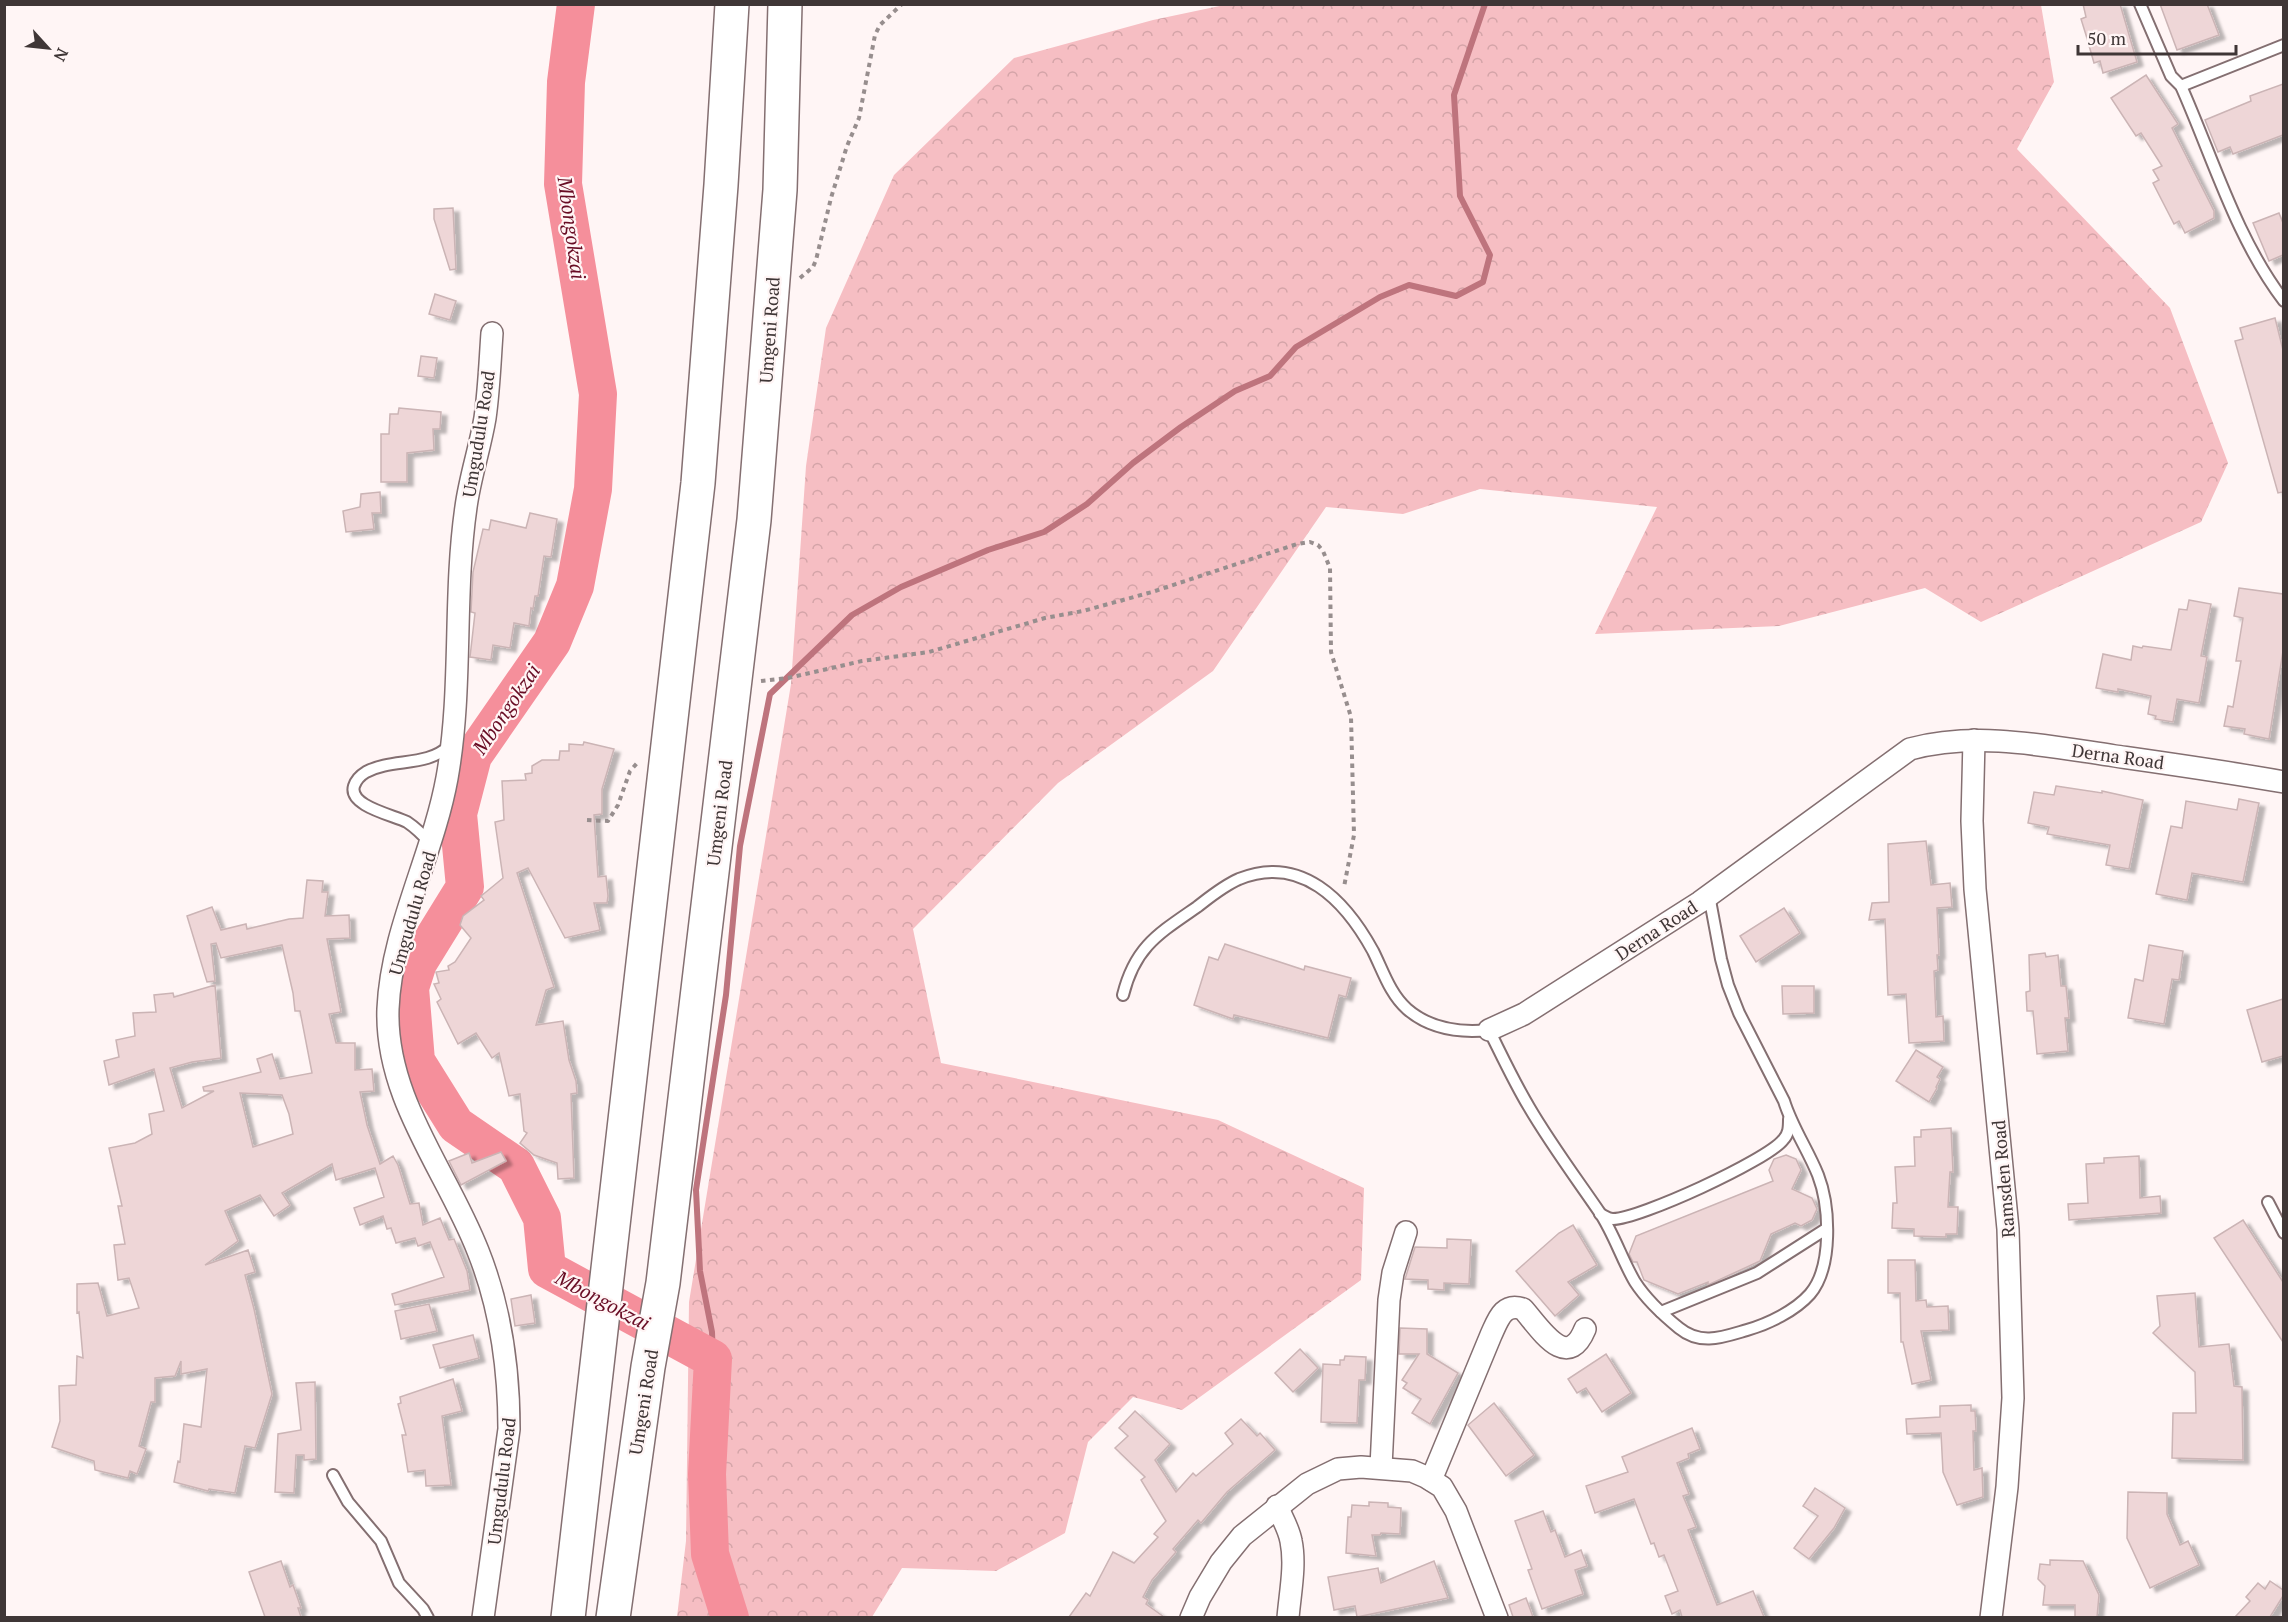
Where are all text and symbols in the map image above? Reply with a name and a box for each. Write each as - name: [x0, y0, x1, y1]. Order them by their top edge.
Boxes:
- north arrow: [18, 18, 78, 78]
- scale bar: [2078, 18, 2236, 56]
- text: 50 m: [2087, 26, 2127, 50]
- text: N: [49, 44, 74, 65]
- water label: Mbongokzai: [551, 174, 593, 282]
- street label: Umgeni Road: [753, 276, 785, 384]
- street label: Umgudulu Road: [456, 369, 500, 499]
- water label: Mbongokzai: [465, 658, 546, 760]
- street label: Derna Road: [2070, 738, 2166, 774]
- street label: Umgeni Road: [701, 759, 737, 867]
- street label: Umgudulu Road: [383, 848, 441, 978]
- street label: Derna Road: [1610, 895, 1702, 965]
- street label: Ramsden Road: [1986, 1119, 2020, 1239]
- water label: Mbongokzai: [550, 1263, 655, 1336]
- street label: Umgeni Road: [623, 1347, 663, 1457]
- street label: Umgudulu Road: [481, 1416, 521, 1546]

